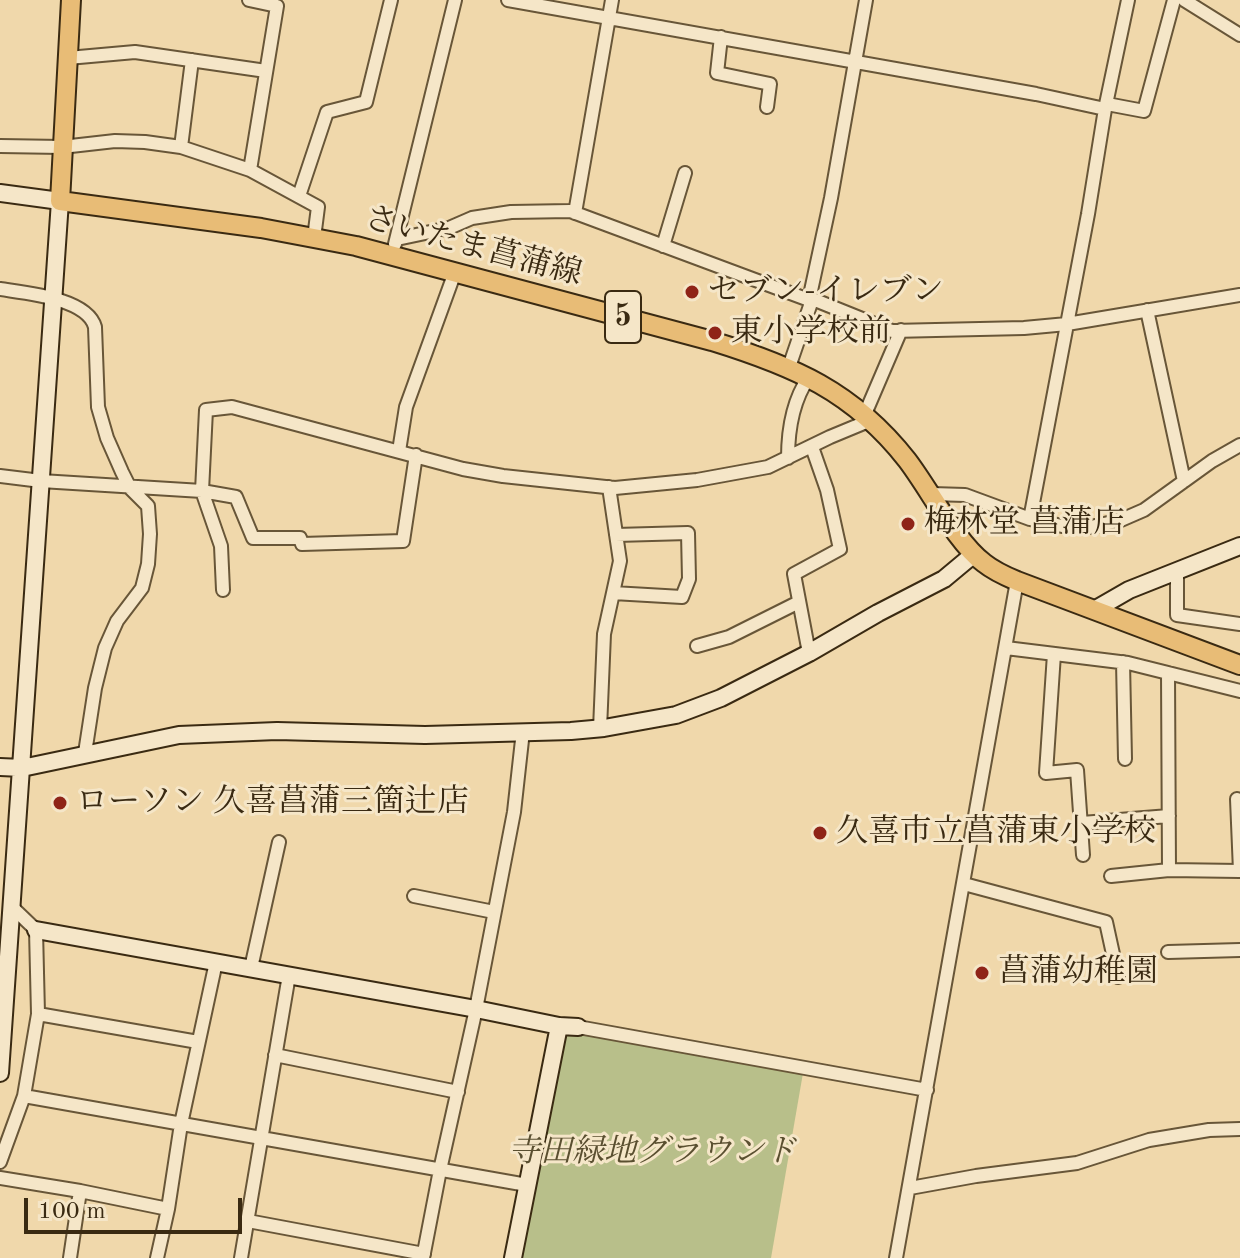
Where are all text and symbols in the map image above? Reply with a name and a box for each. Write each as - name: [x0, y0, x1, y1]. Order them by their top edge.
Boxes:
- street label: さいたま菖蒲線: [360, 199, 586, 295]
- place label: セブン-イレブン: [708, 273, 944, 311]
- marker: セブン-イレブン: [683, 283, 701, 301]
- road number: 5: [605, 291, 641, 343]
- place label: 東小学校前: [731, 314, 891, 352]
- marker: 東小学校前: [706, 324, 724, 342]
- place label: 梅林堂 菖蒲店: [924, 505, 1125, 543]
- marker: 梅林堂 菖蒲店: [899, 515, 917, 533]
- place label: ローソン 久喜菖蒲三箇辻店: [76, 784, 469, 822]
- marker: ローソン 久喜菖蒲三箇辻店: [51, 794, 69, 812]
- place label: 久喜市立菖蒲東小学校: [836, 814, 1156, 852]
- marker: 久喜市立菖蒲東小学校: [811, 824, 829, 842]
- place label: 菖蒲幼稚園: [998, 954, 1158, 992]
- marker: 菖蒲幼稚園: [973, 964, 991, 982]
- park label: 寺田緑地グラウンド: [508, 1134, 796, 1172]
- scale bar: [28, 1182, 246, 1232]
- text: 100 m: [38, 1200, 106, 1224]

